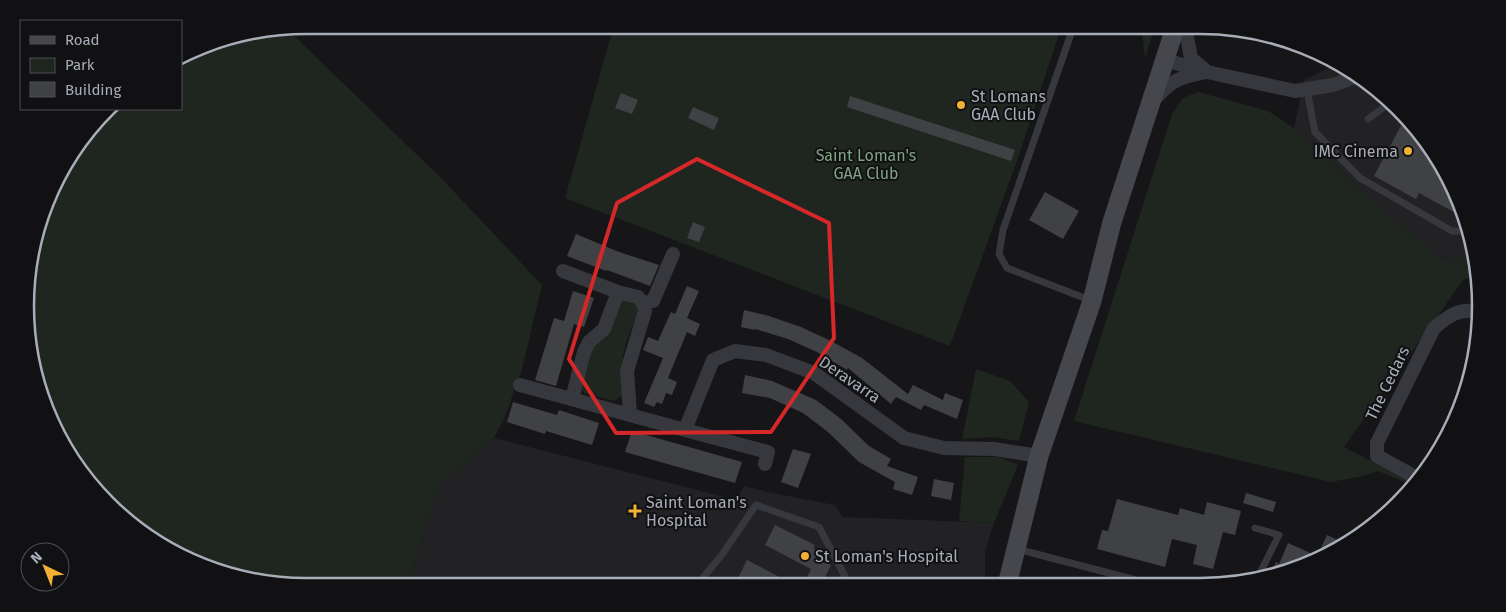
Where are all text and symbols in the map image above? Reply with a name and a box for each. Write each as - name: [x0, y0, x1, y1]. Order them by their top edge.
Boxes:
- legend: [20, 20, 182, 110]
- text: Road: [65, 31, 100, 49]
- text: Park: [65, 56, 95, 74]
- text: Building: [65, 81, 121, 99]
- place label: St Lomans GAA Club: [971, 87, 1046, 124]
- marker: St Lomans GAA Club: [955, 99, 967, 111]
- place label: IMC Cinema: [1314, 142, 1398, 161]
- marker: IMC Cinema: [1402, 145, 1414, 157]
- park label: Saint Loman's GAA Club: [816, 146, 916, 183]
- street label: The Cedars: [1361, 343, 1413, 423]
- street label: Deravarra: [815, 352, 884, 407]
- place label: Saint Loman's Hospital: [646, 493, 747, 530]
- marker: Saint Loman's Hospital: [628, 504, 642, 518]
- north arrow: [20, 542, 70, 592]
- place label: St Loman's Hospital: [815, 547, 958, 566]
- text: N: [27, 548, 46, 567]
- marker: St Loman's Hospital: [799, 550, 811, 562]

